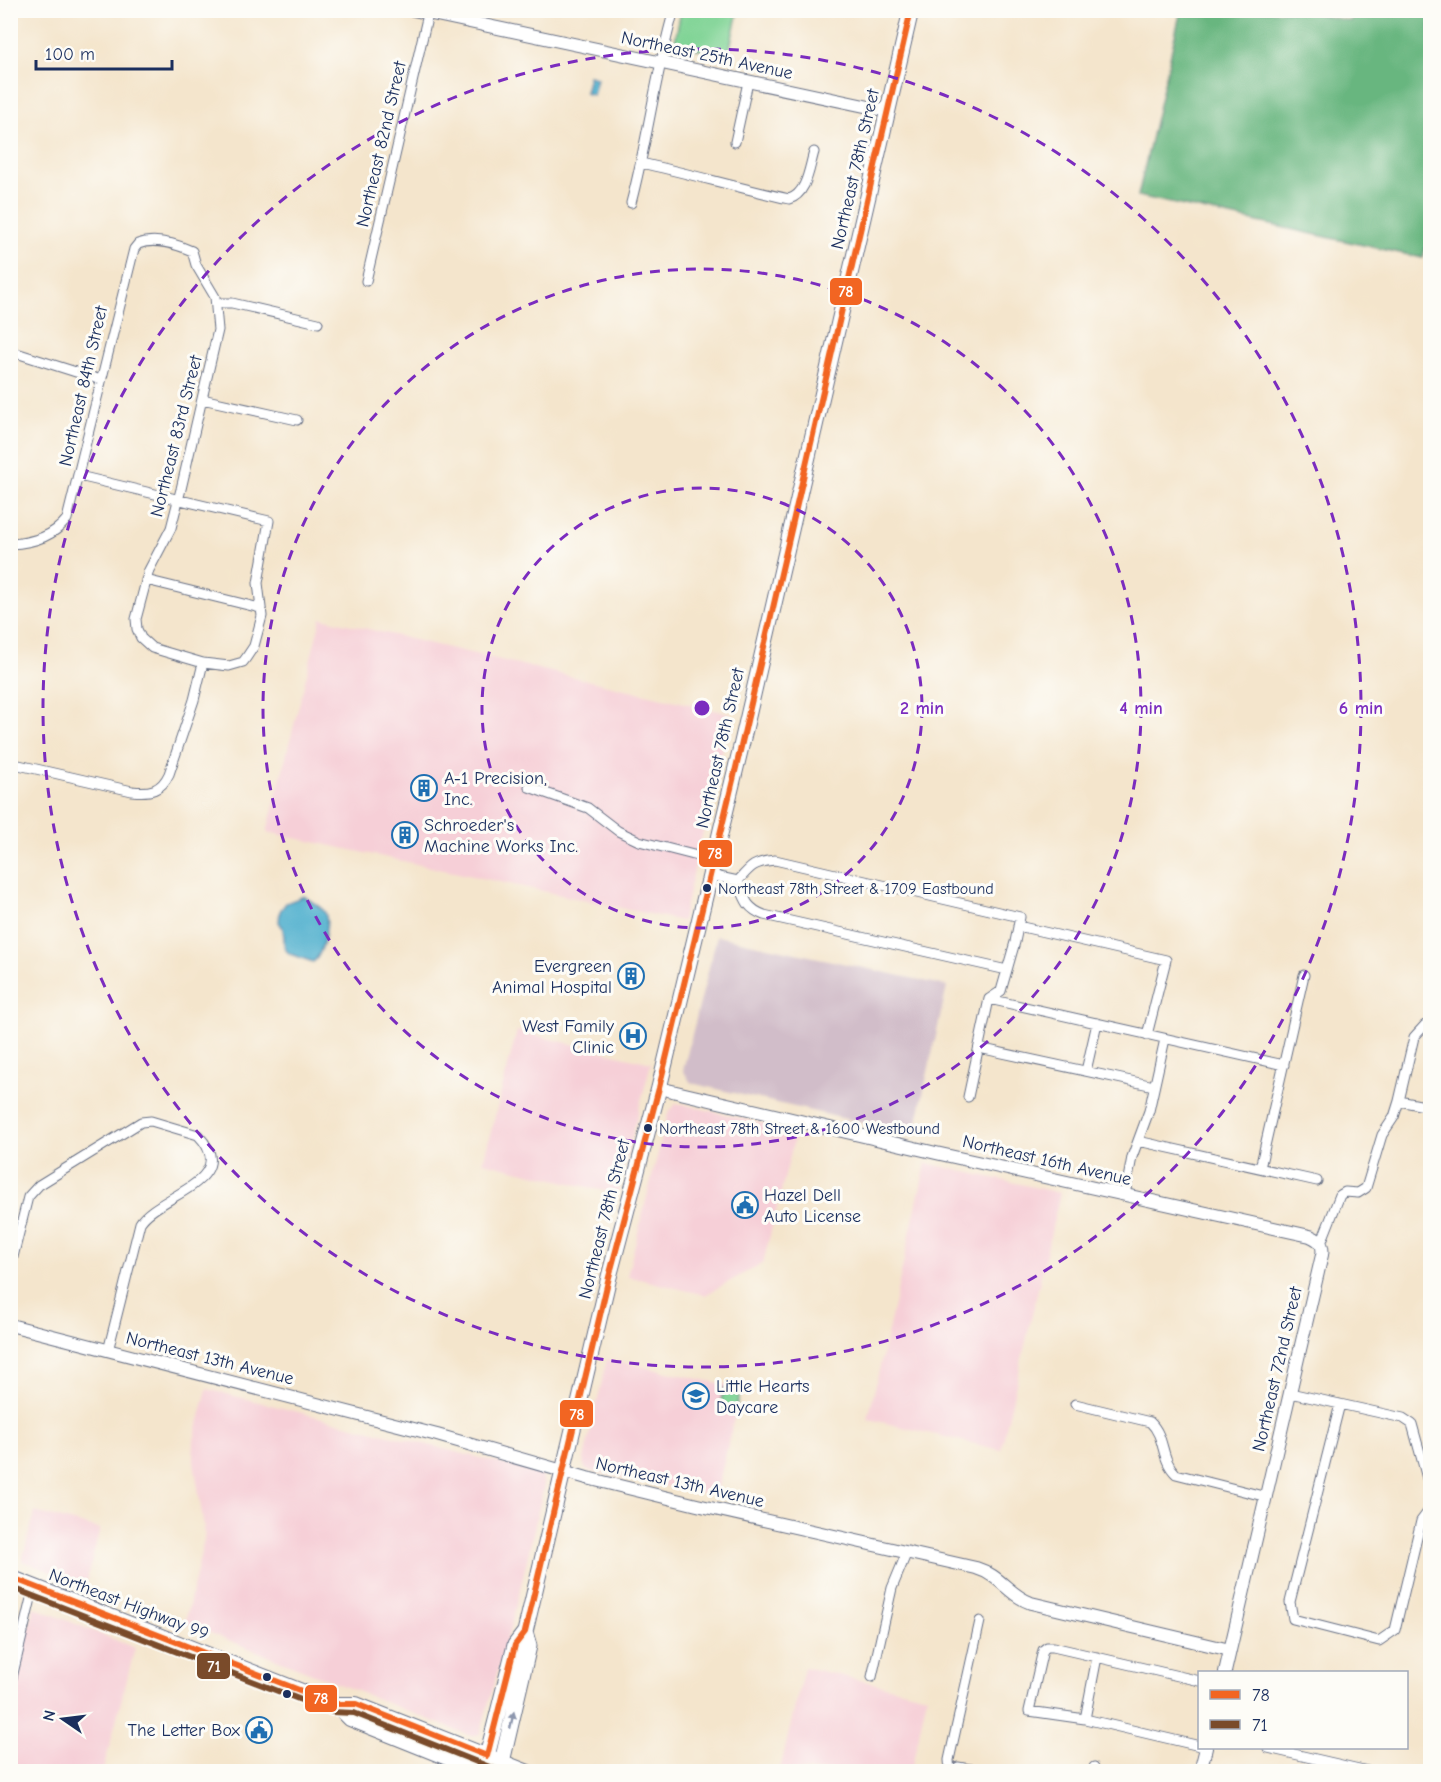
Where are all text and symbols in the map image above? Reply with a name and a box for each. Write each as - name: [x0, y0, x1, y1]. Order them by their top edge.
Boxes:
- street label: Northeast 25th Avenue: [619, 27, 795, 84]
- scale bar: [36, 33, 172, 71]
- text: 100 m: [45, 44, 95, 65]
- street label: Northeast 82nd Street: [352, 58, 411, 229]
- street label: Northeast 78th Street: [827, 86, 884, 251]
- line badge: 78: [829, 277, 863, 306]
- text: 78: [839, 283, 853, 301]
- street label: Northeast 84th Street: [55, 303, 112, 468]
- street label: Northeast 83rd Street: [146, 352, 207, 519]
- street label: Northeast 78th Street: [692, 665, 749, 830]
- centre of rings: [692, 698, 712, 718]
- text: 2 min: [900, 698, 944, 719]
- text: 4 min: [1119, 698, 1163, 719]
- text: 6 min: [1339, 698, 1383, 719]
- place label: A-1 Precision, Inc.: [444, 768, 547, 810]
- building icon: A-1 Precision, Inc.: [409, 773, 439, 803]
- place label: Schroeder's Machine Works Inc.: [424, 815, 578, 857]
- building icon: Schroeder's Machine Works Inc.: [390, 820, 420, 850]
- line badge: 78: [698, 839, 733, 868]
- text: 78: [708, 845, 722, 863]
- place label: Northeast 78th Street & 1709 Eastbound: [718, 880, 994, 898]
- marker: Northeast 78th Street & 1709 Eastbound: [701, 882, 713, 894]
- place label: Evergreen Animal Hospital: [492, 956, 612, 998]
- building icon: Evergreen Animal Hospital: [616, 961, 646, 991]
- place label: West Family Clinic: [522, 1016, 615, 1058]
- hospital icon: West Family Clinic: [618, 1021, 648, 1051]
- place label: Northeast 78th Street & 1600 Westbound: [659, 1120, 940, 1138]
- marker: Northeast 78th Street & 1600 Westbound: [642, 1122, 654, 1134]
- street label: Northeast 16th Avenue: [960, 1131, 1133, 1190]
- street label: Northeast 78th Street: [574, 1136, 635, 1301]
- place label: Hazel Dell Auto License: [764, 1185, 861, 1227]
- public building icon: Hazel Dell Auto License: [730, 1190, 760, 1220]
- street label: Northeast 72nd Street: [1248, 1284, 1307, 1454]
- street label: Northeast 13th Avenue: [124, 1327, 296, 1389]
- place label: Little Hearts Daycare: [716, 1376, 809, 1418]
- school or university icon: Little Hearts Daycare: [681, 1381, 711, 1411]
- line badge: 78: [559, 1399, 594, 1428]
- text: 78: [570, 1406, 584, 1424]
- street label: Northeast 13th Avenue: [594, 1453, 766, 1512]
- street label: Northeast Highway 99: [46, 1564, 212, 1645]
- line badge: 71: [196, 1652, 231, 1680]
- text: 71: [207, 1658, 221, 1676]
- unlabelled marker: [261, 1671, 273, 1683]
- legend: [1198, 1671, 1408, 1749]
- line badge: 78: [304, 1684, 338, 1713]
- text: 78: [1252, 1685, 1270, 1706]
- unlabelled marker: [281, 1688, 293, 1700]
- north arrow: [33, 1689, 93, 1749]
- text: 78: [314, 1690, 328, 1708]
- text: N: [39, 1708, 59, 1723]
- one-way arrow: [508, 1710, 517, 1729]
- public building icon: The Letter Box: [244, 1715, 274, 1745]
- text: 71: [1252, 1715, 1268, 1736]
- place label: The Letter Box: [128, 1720, 240, 1741]

